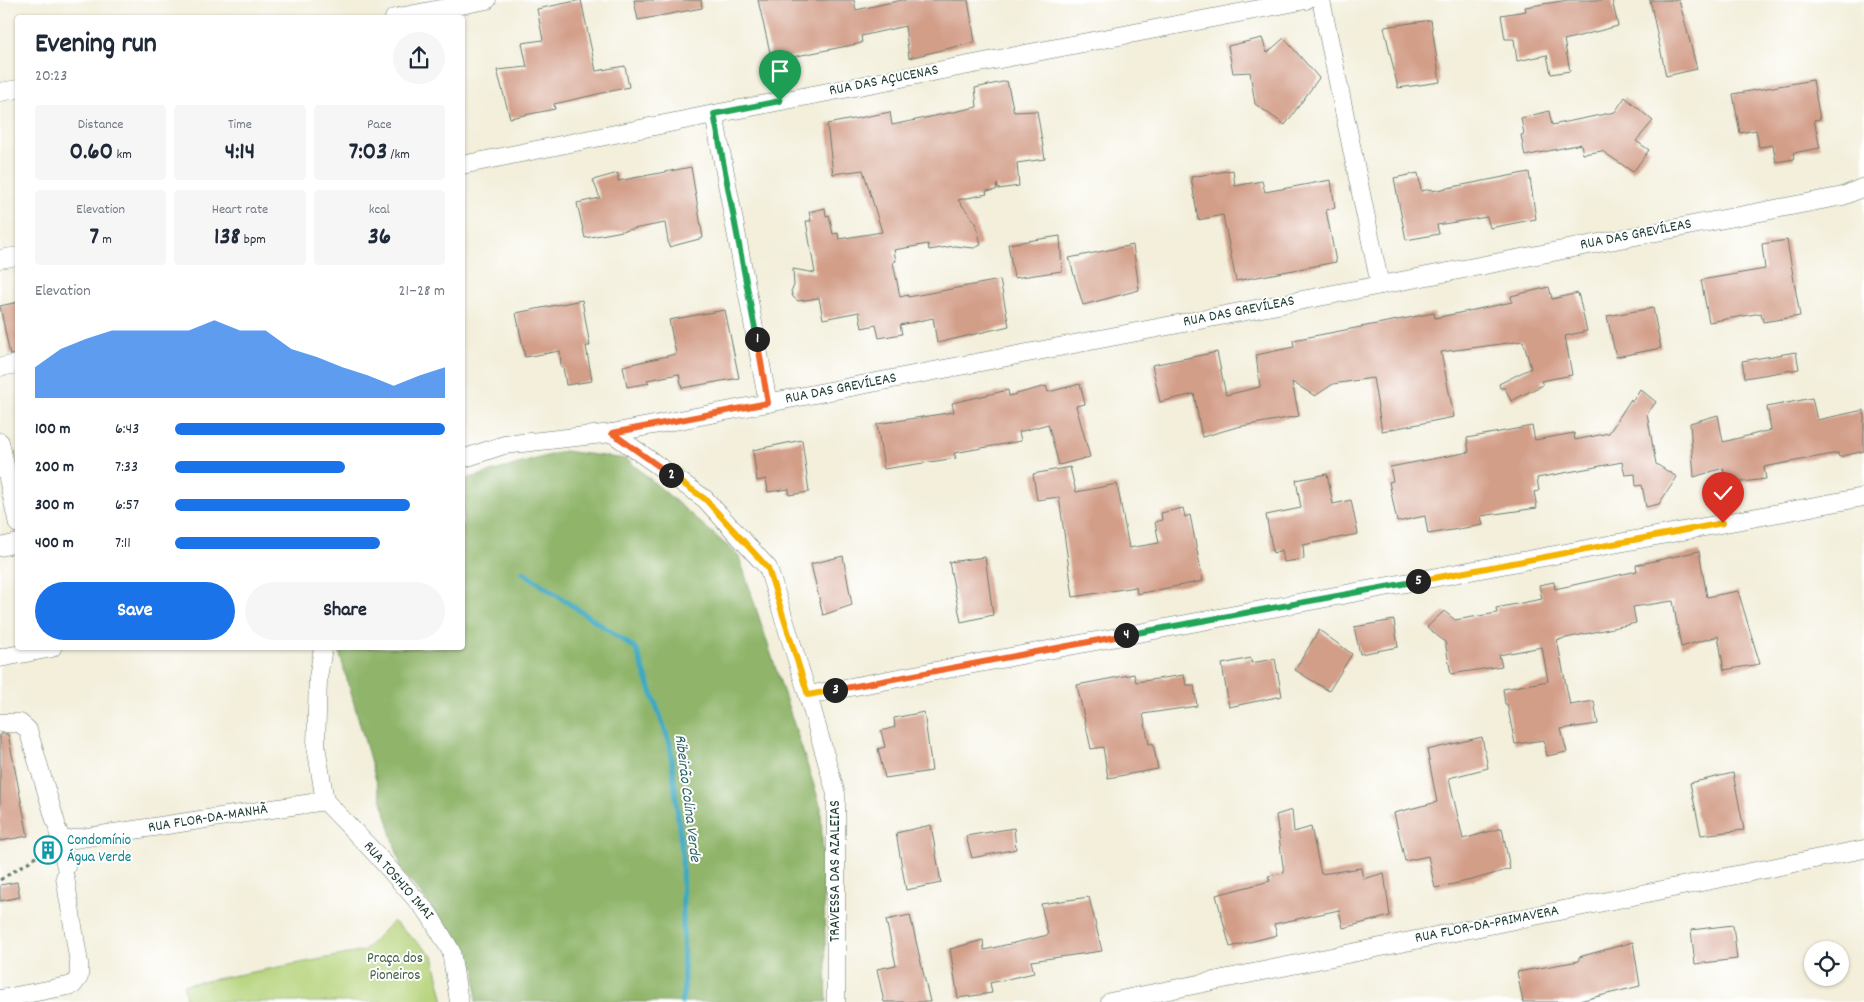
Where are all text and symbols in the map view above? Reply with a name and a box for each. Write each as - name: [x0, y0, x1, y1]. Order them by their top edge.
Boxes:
- text: Evening run: [35, 26, 157, 66]
- button: share: [393, 32, 445, 84]
- pin: [759, 50, 801, 101]
- icon: arrive: [766, 57, 794, 85]
- street label: RUA DAS AÇUCENAS: [827, 60, 941, 102]
- text: 20:23: [35, 65, 67, 88]
- text: Distance: [78, 115, 124, 135]
- text: Time: [228, 115, 252, 135]
- text: Pace: [367, 115, 392, 135]
- text: 0.60: [70, 135, 113, 171]
- text: 4:14: [225, 135, 255, 171]
- text: 7:03: [349, 135, 387, 171]
- text: km: [113, 145, 132, 165]
- text: /km: [387, 145, 410, 165]
- text: Elevation: [76, 200, 125, 220]
- text: Heart rate: [212, 200, 268, 220]
- text: kcal: [369, 200, 390, 220]
- street label: RUA DAS GREVÍLEAS: [1578, 213, 1694, 257]
- text: 7: [89, 220, 99, 256]
- text: 138: [214, 220, 241, 256]
- text: 36: [368, 220, 391, 256]
- text: m: [99, 230, 112, 250]
- text: bpm: [241, 230, 266, 250]
- text: Elevation: [35, 280, 91, 303]
- text: 21–28 m: [399, 280, 445, 303]
- street label: RUA DAS GREVÍLEAS: [1181, 290, 1297, 334]
- pin: 1: [744, 326, 770, 352]
- text: 1: [756, 329, 759, 349]
- street label: RUA DAS GREVÍLEAS: [783, 367, 899, 411]
- text: 100 m: [35, 418, 71, 441]
- text: 6:43: [115, 418, 139, 441]
- text: 200 m: [35, 456, 74, 479]
- text: 7:33: [115, 456, 138, 479]
- pin: 2: [658, 462, 684, 488]
- text: 2: [668, 465, 675, 485]
- pin: [1702, 472, 1744, 523]
- icon: check: [1709, 479, 1737, 507]
- text: 300 m: [35, 494, 74, 517]
- text: 6:57: [115, 494, 139, 517]
- text: 400 m: [35, 532, 74, 555]
- text: 7:11: [115, 532, 131, 555]
- pin: 5: [1406, 568, 1430, 594]
- text: 5: [1415, 571, 1422, 591]
- button: Save: [35, 582, 235, 640]
- button: Share: [245, 582, 445, 640]
- pin: 4: [1114, 622, 1138, 648]
- text: 4: [1124, 625, 1129, 645]
- pin: 3: [822, 678, 848, 702]
- text: 3: [832, 680, 839, 700]
- water label: Ribeirão Colina Verde: [668, 733, 706, 864]
- street label: RUA FLOR-DA-MANHÃ: [147, 799, 270, 839]
- street label: TRAVESSA DAS AZALEIAS: [825, 800, 847, 942]
- place label: Condomínio Água Verde: [67, 830, 132, 869]
- building icon: Condomínio Água Verde: [33, 835, 63, 865]
- street label: RUA TOSHIO IMAI: [358, 837, 439, 925]
- street label: RUA FLOR-DA-PRIMAVERA: [1413, 900, 1561, 950]
- map controls: [1804, 941, 1849, 986]
- button: locate: [1804, 941, 1849, 986]
- park label: Praça dos Pioneiros: [367, 948, 423, 987]

